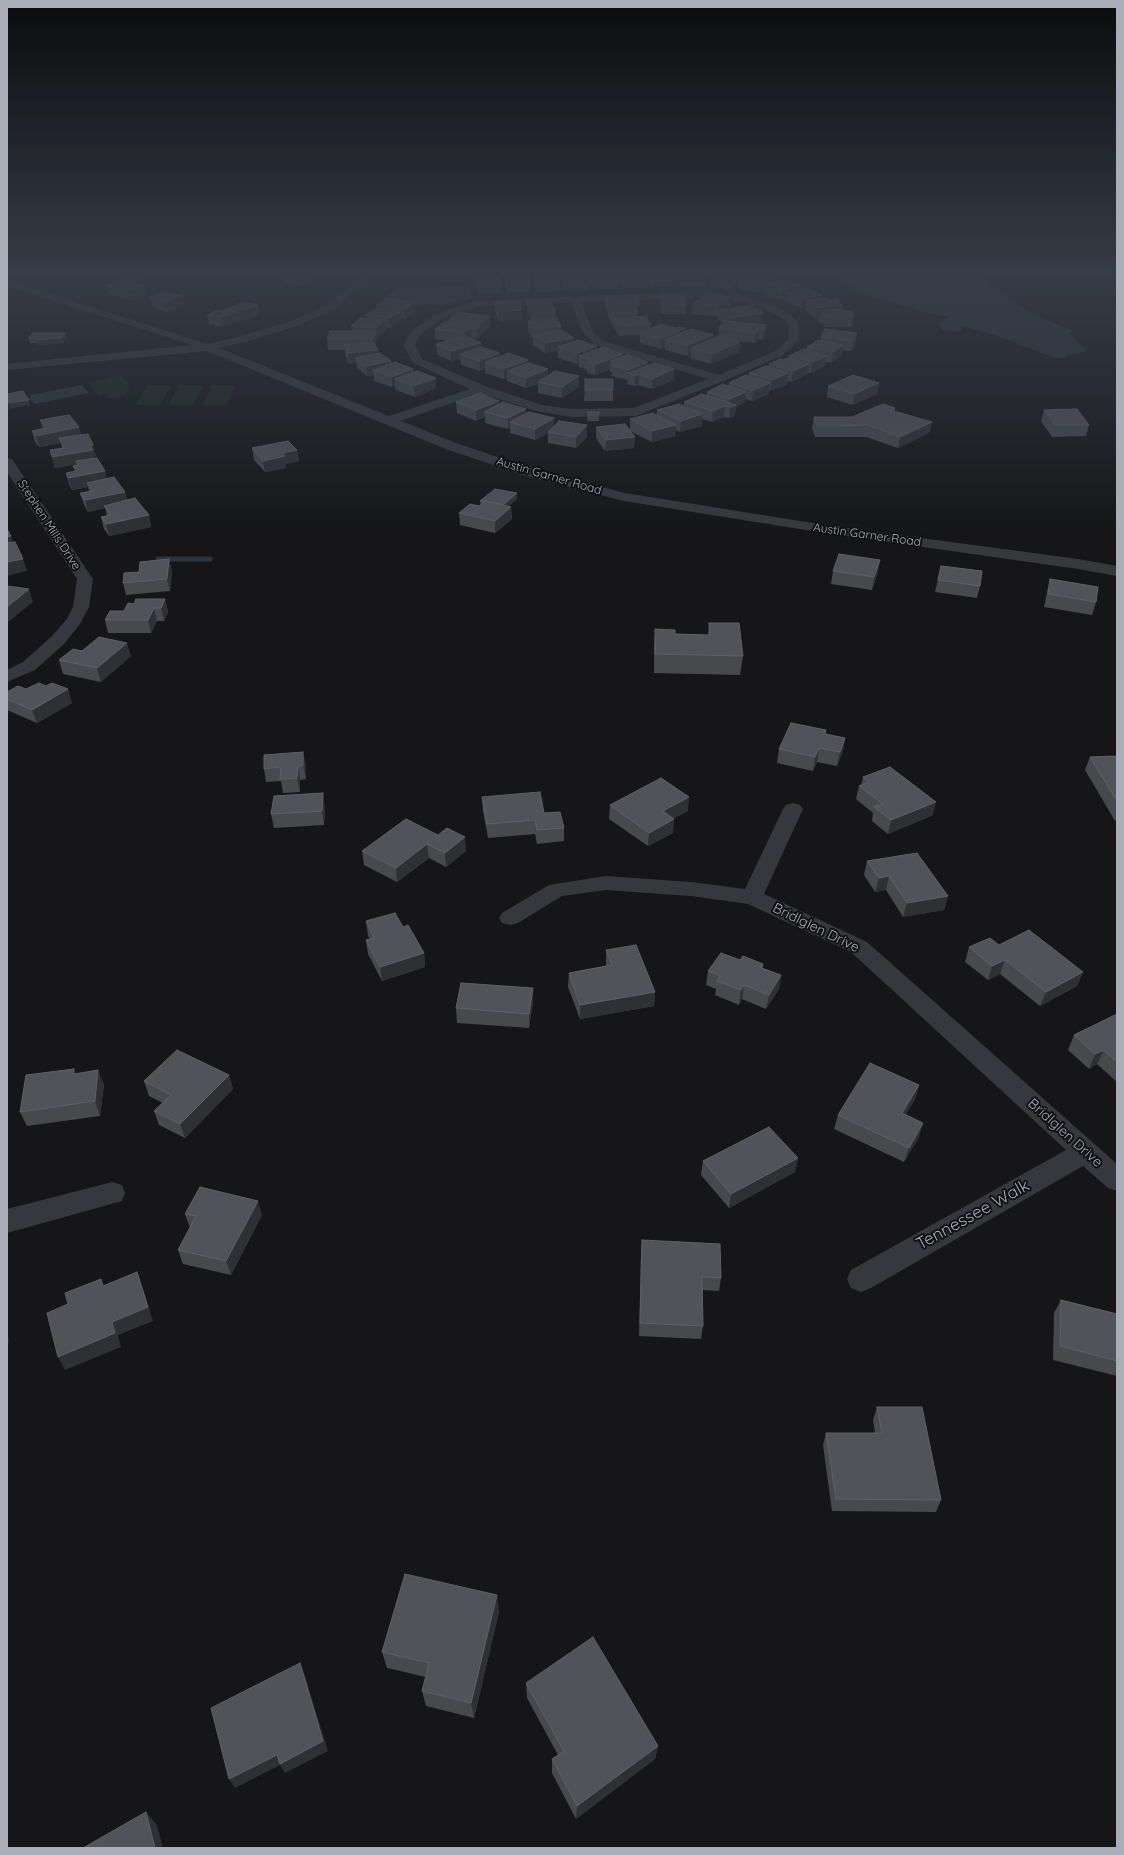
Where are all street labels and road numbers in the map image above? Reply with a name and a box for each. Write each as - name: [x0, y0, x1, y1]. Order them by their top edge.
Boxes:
- street label: Austin Garner Road: [495, 454, 603, 498]
- street label: Stephen Mills Drive: [15, 477, 83, 573]
- street label: Austin Garner Road: [812, 520, 922, 550]
- street label: Bridlglen Drive: [770, 900, 862, 956]
- street label: Bridlglen Drive: [1024, 1095, 1106, 1171]
- street label: Tennessee Walk: [913, 1175, 1033, 1255]

